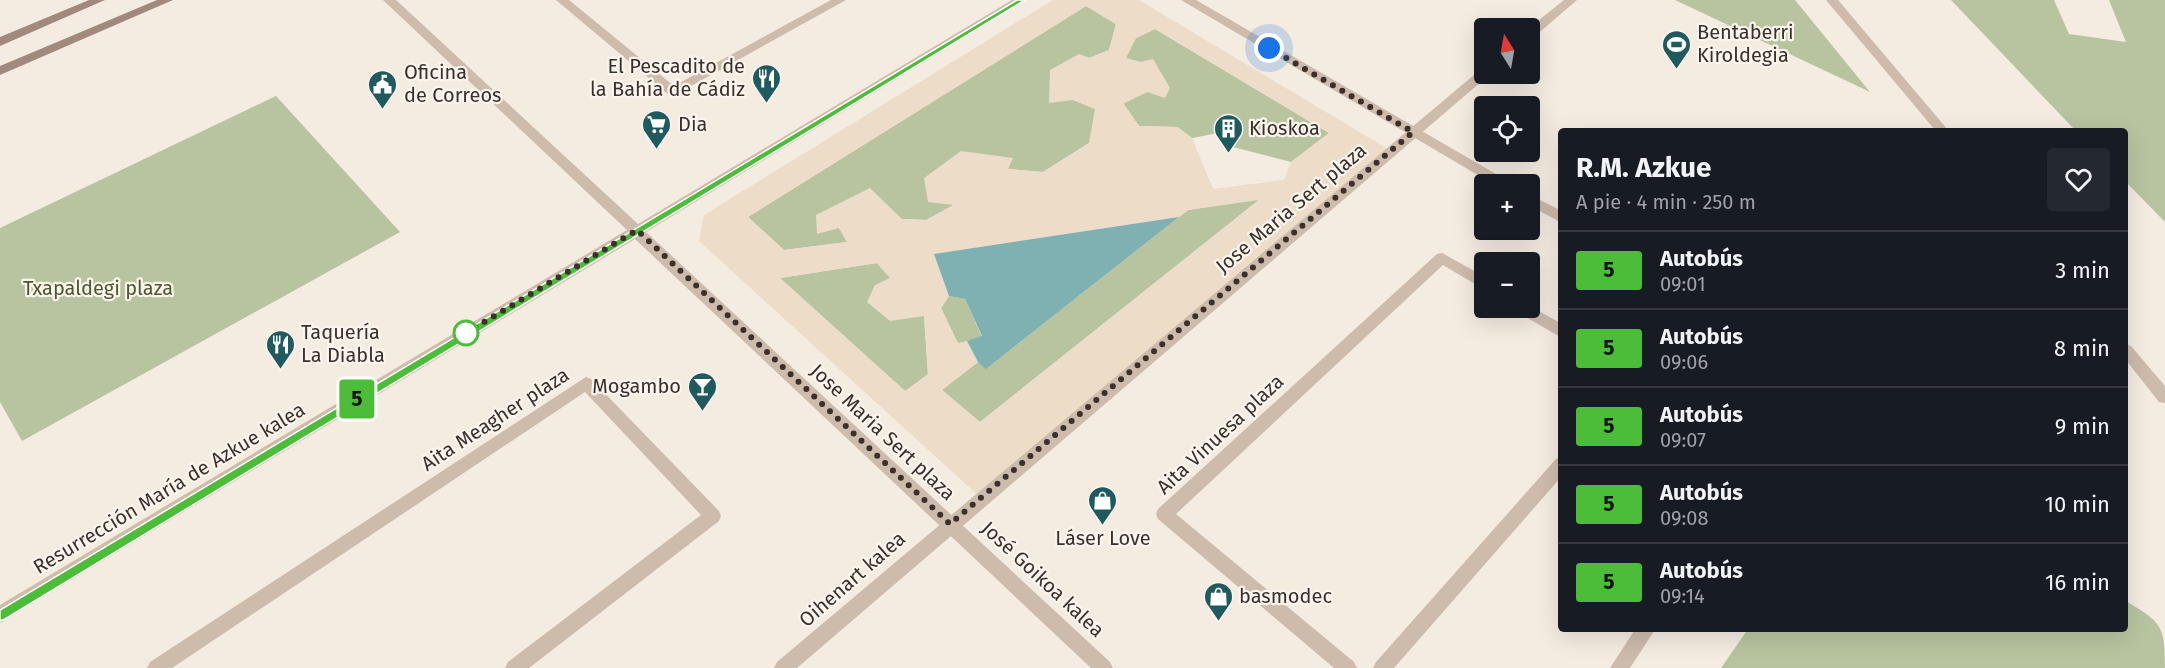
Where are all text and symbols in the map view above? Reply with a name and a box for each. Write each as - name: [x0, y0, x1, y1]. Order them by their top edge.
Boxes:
- north arrow: [1474, 18, 1540, 84]
- map controls: [1474, 18, 1540, 318]
- place label: Bentaberri Kiroldegia: [1697, 20, 1794, 67]
- sports icon: Bentaberri Kiroldegia: [1660, 28, 1692, 70]
- your location: [1254, 33, 1284, 63]
- place label: El Pescadito de la Bahía de Cádiz: [590, 54, 745, 101]
- place label: Oficina de Correos: [404, 60, 501, 107]
- restaurant icon: El Pescadito de la Bahía de Cádiz: [750, 62, 782, 104]
- public building icon: Oficina de Correos: [367, 68, 399, 110]
- button: locate: [1474, 96, 1540, 162]
- supermarket icon: Dia: [641, 108, 673, 150]
- place label: Dia: [678, 112, 707, 136]
- building icon: Kioskoa: [1212, 112, 1244, 154]
- place label: Kioskoa: [1249, 116, 1320, 140]
- street label: Jose Maria Sert plaza: [1211, 138, 1371, 278]
- button: heart: [2047, 148, 2110, 211]
- text: R.M. Azkue: [1576, 151, 1711, 184]
- button: +: [1474, 174, 1540, 240]
- text: A pie · 4 min · 250 m: [1576, 190, 1756, 214]
- text: Autobús: [1660, 245, 1743, 272]
- button: −: [1474, 252, 1540, 318]
- text: 5: [1603, 257, 1615, 283]
- text: 3 min: [2055, 257, 2110, 284]
- text: 09:01: [1660, 272, 1706, 296]
- park label: Txapaldegi plaza: [23, 276, 173, 300]
- place label: Taquería La Diabla: [301, 320, 385, 367]
- unlabelled marker: [453, 320, 479, 346]
- text: Autobús: [1660, 323, 1743, 350]
- restaurant icon: Taquería La Diabla: [264, 328, 296, 370]
- text: 5: [1603, 335, 1615, 361]
- text: 8 min: [2054, 335, 2110, 362]
- text: 09:06: [1660, 350, 1708, 374]
- street label: Jose Maria Sert plaza: [806, 359, 960, 505]
- street label: Aita Meagher plaza: [417, 362, 573, 476]
- street label: Aita Vinuesa plaza: [1152, 369, 1288, 499]
- bar icon: Mogambo: [686, 370, 718, 412]
- place label: Mogambo: [592, 374, 681, 398]
- line badge: 5: [338, 380, 376, 418]
- text: 5: [351, 386, 363, 412]
- street label: Resurrección María de Azkue kalea: [29, 397, 309, 579]
- text: Autobús: [1660, 401, 1743, 428]
- text: 5: [1603, 413, 1615, 439]
- text: 9 min: [2055, 413, 2110, 440]
- text: 09:07: [1660, 428, 1706, 452]
- text: Autobús: [1660, 479, 1743, 506]
- shop icon: Láser Love: [1087, 484, 1119, 526]
- text: 5: [1603, 491, 1615, 517]
- text: 10 min: [2044, 491, 2110, 518]
- text: 09:08: [1660, 506, 1708, 530]
- street label: José Goikoa kalea: [977, 516, 1109, 642]
- street label: Oihenart kalea: [794, 526, 910, 632]
- place label: Láser Love: [1055, 526, 1151, 550]
- text: Autobús: [1660, 557, 1743, 584]
- text: 5: [1603, 569, 1615, 595]
- text: 16 min: [2045, 569, 2110, 596]
- shop icon: basmodec: [1202, 580, 1234, 622]
- place label: basmodec: [1239, 584, 1332, 608]
- text: 09:14: [1660, 584, 1705, 608]

